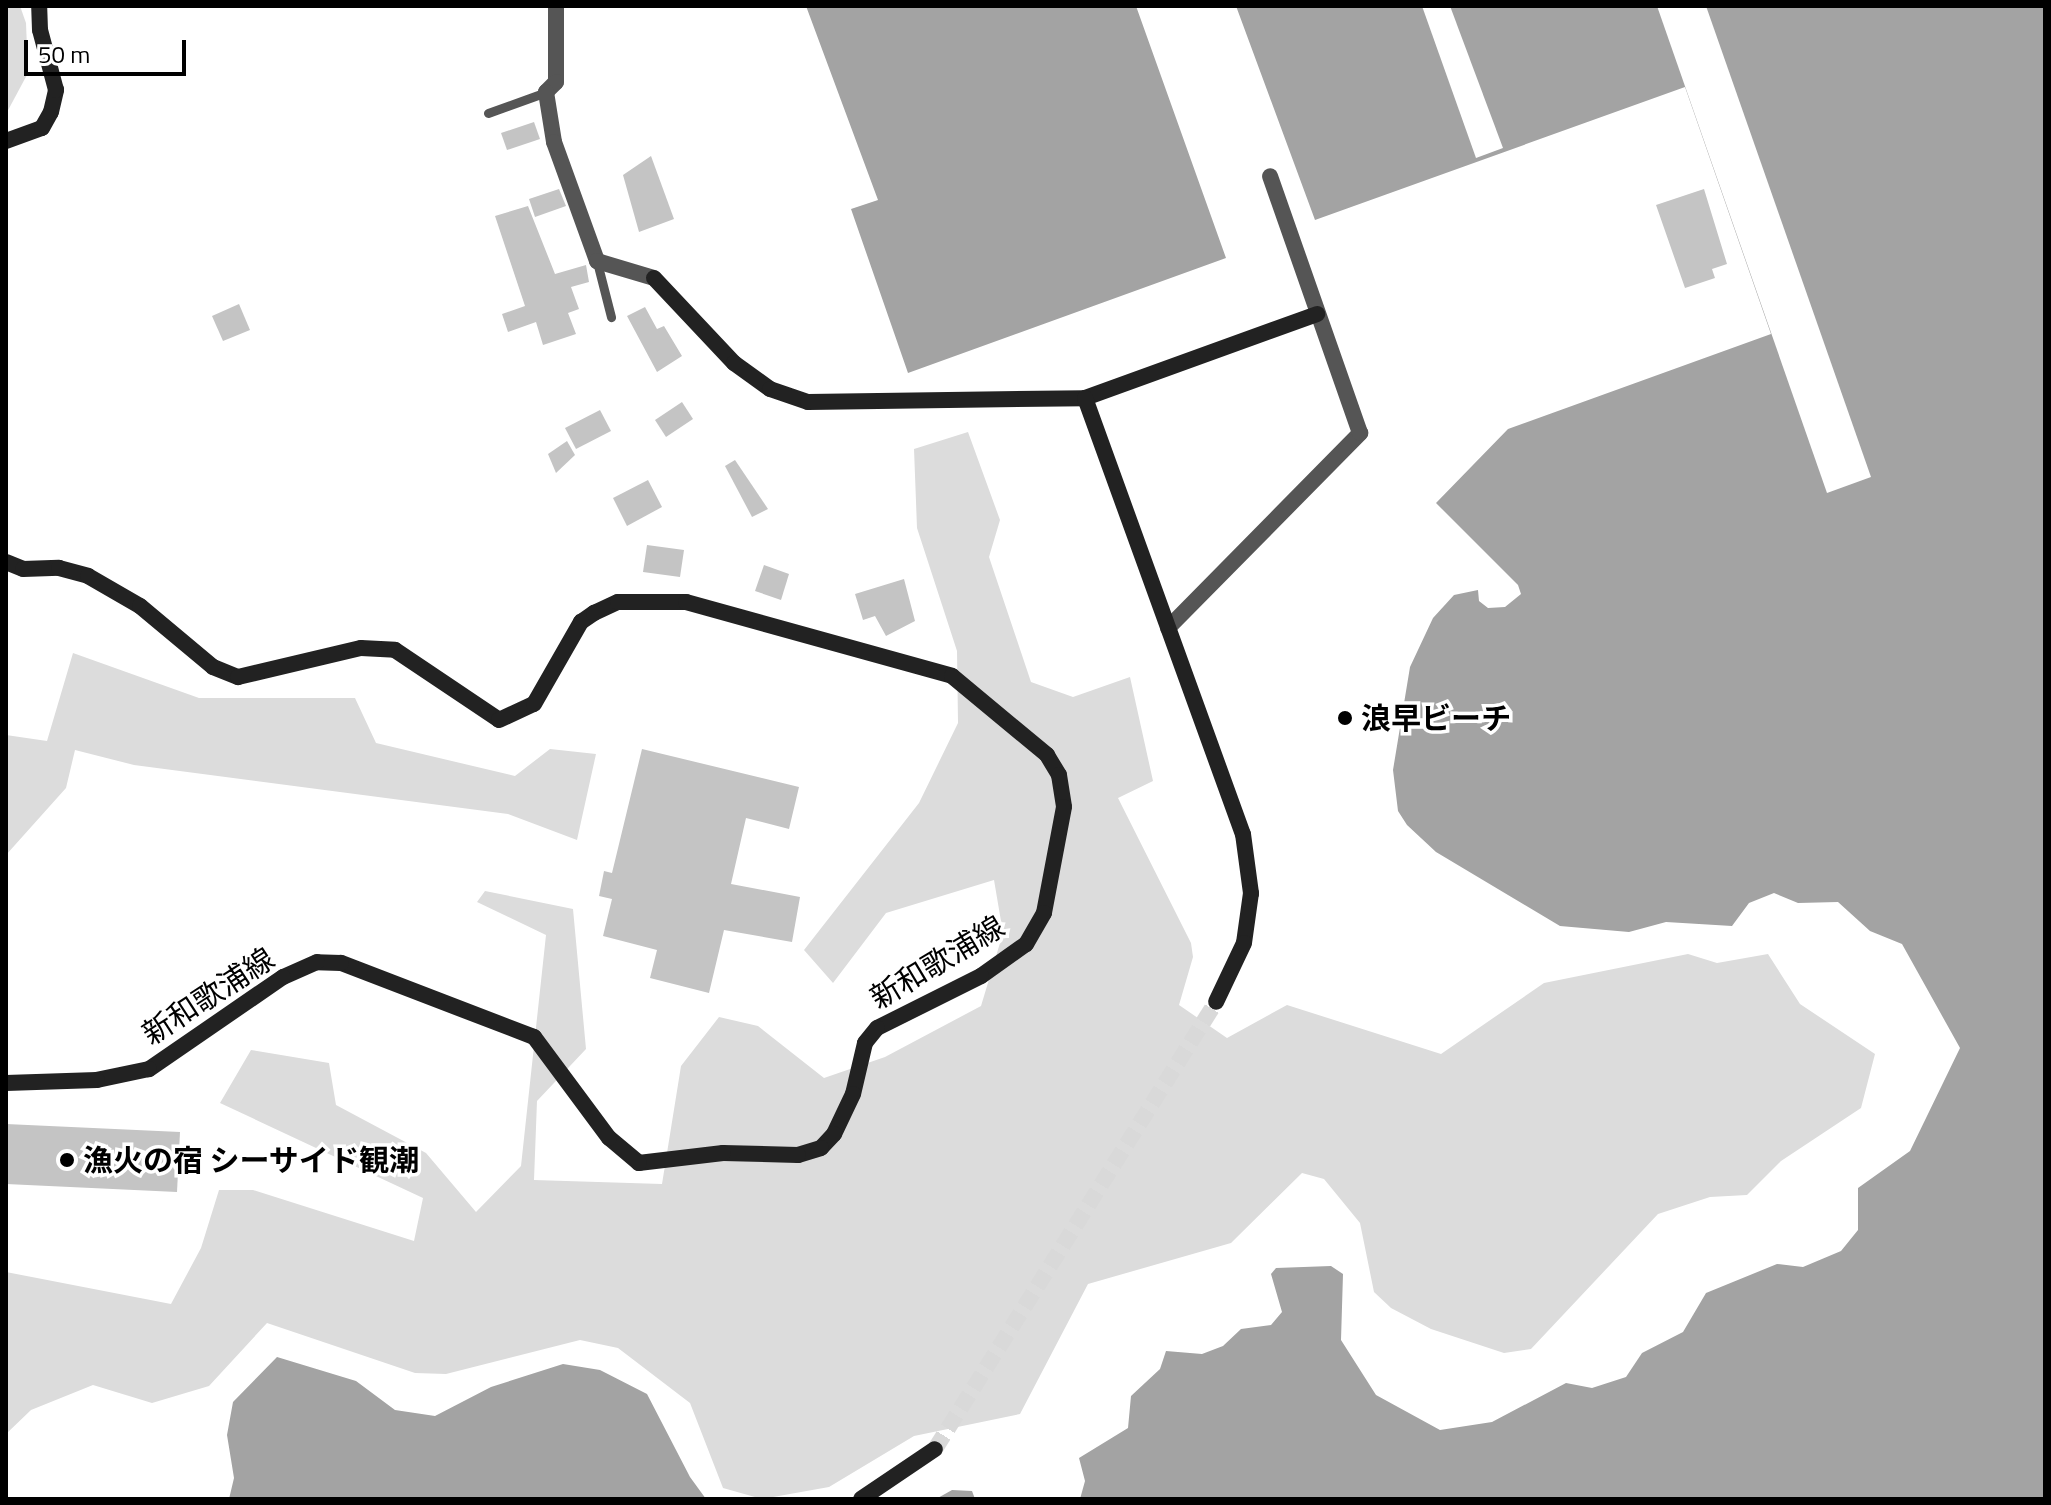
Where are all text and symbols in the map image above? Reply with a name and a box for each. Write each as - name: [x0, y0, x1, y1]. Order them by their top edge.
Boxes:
- scale bar: [28, 24, 190, 74]
- text: 50 m: [38, 36, 90, 72]
- place label: 浪早ビーチ: [1361, 700, 1511, 736]
- marker: 浪早ビーチ: [1336, 709, 1354, 727]
- street label: 新和歌浦線: [863, 908, 1011, 1016]
- street label: 新和歌浦線: [135, 940, 281, 1052]
- place label: 漁火の宿 シーサイド観潮: [83, 1142, 420, 1178]
- marker: 漁火の宿 シーサイド観潮: [58, 1151, 76, 1169]

